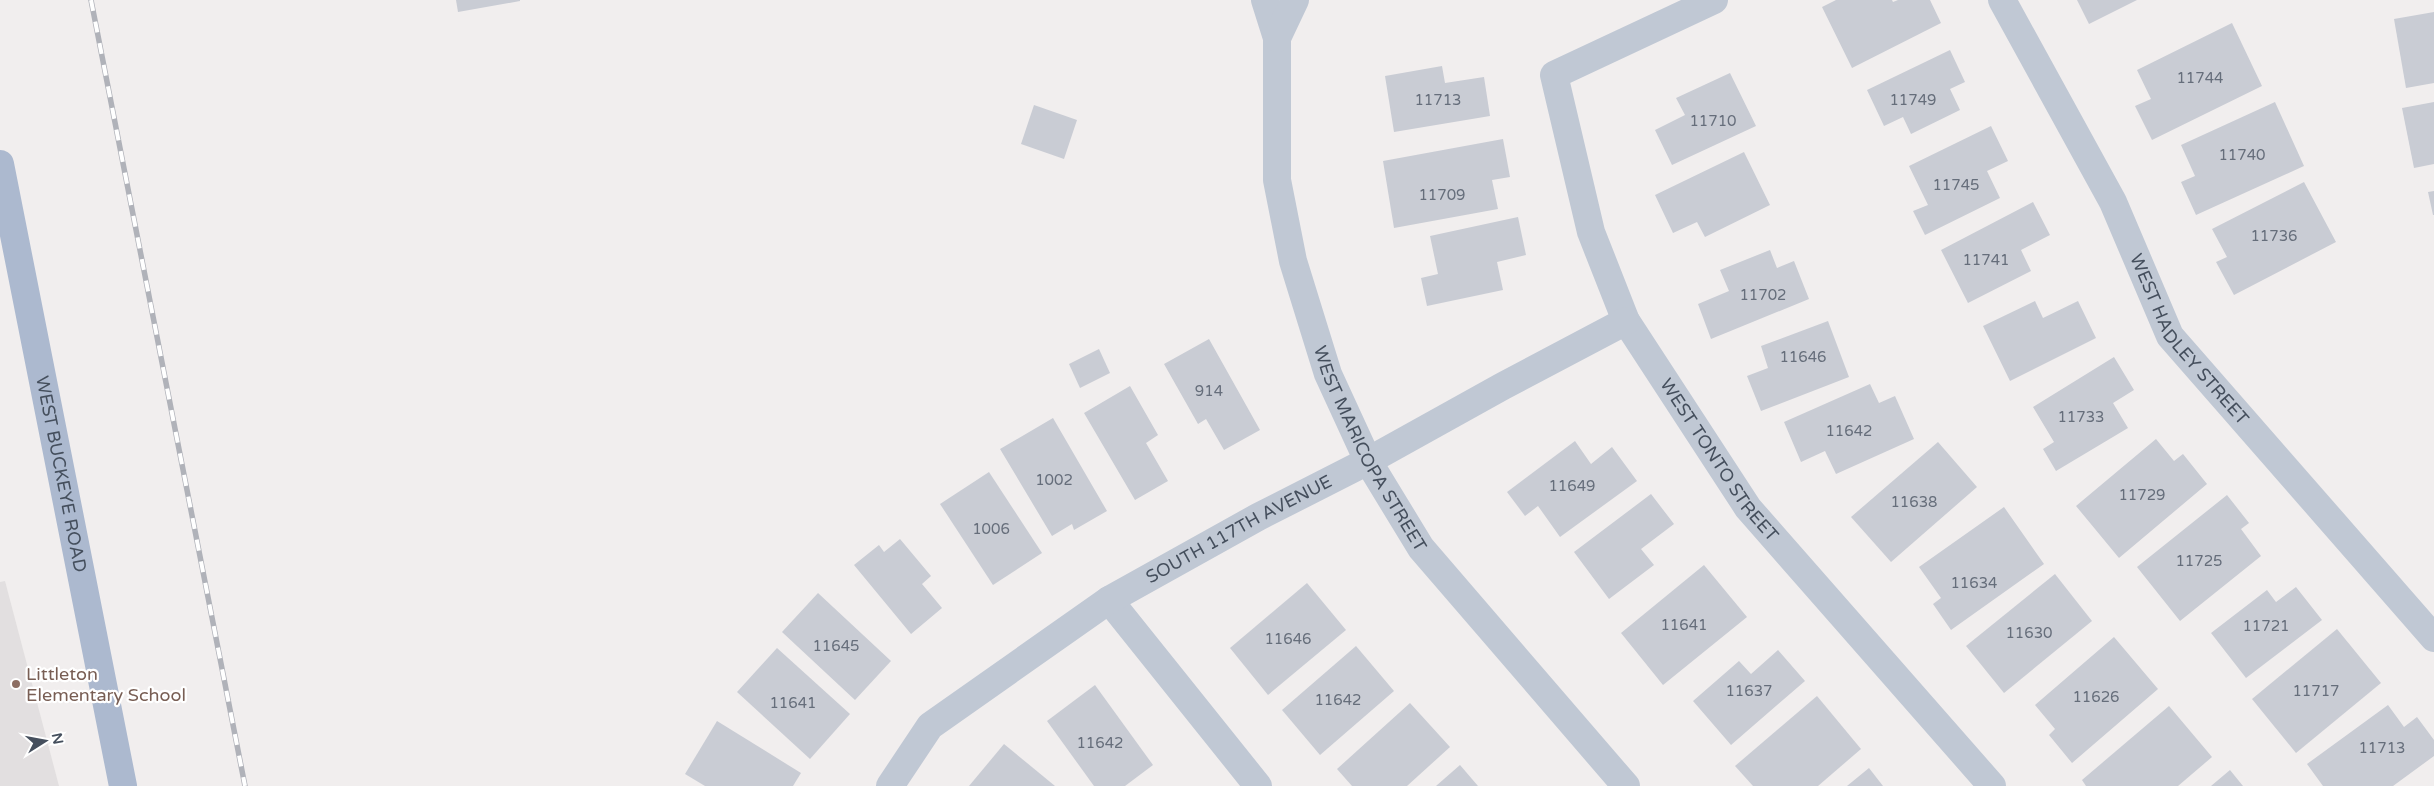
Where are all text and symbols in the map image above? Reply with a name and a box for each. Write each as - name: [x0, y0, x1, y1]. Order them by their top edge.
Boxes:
- house number: 11744: [2176, 69, 2224, 87]
- house number: 11713: [1414, 91, 1462, 109]
- house number: 11749: [1889, 91, 1937, 109]
- house number: 11710: [1689, 112, 1737, 130]
- house number: 11740: [2218, 146, 2266, 164]
- house number: 11745: [1932, 176, 1980, 194]
- house number: 11709: [1418, 186, 1466, 204]
- house number: 11736: [2250, 227, 2298, 245]
- street label: WEST HADLEY STREET: [2125, 250, 2253, 429]
- house number: 11741: [1962, 251, 2010, 269]
- house number: 11702: [1739, 286, 1787, 304]
- street label: WEST MARICOPA STREET: [1309, 343, 1432, 556]
- house number: 11646: [1779, 348, 1827, 366]
- street label: WEST BUCKEYE ROAD: [31, 374, 91, 574]
- street label: WEST TONTO STREET: [1655, 374, 1783, 546]
- house number: 914: [1195, 382, 1223, 400]
- house number: 11733: [2057, 408, 2105, 426]
- house number: 11642: [1825, 422, 1873, 440]
- street label: SOUTH 117TH AVENUE: [1142, 470, 1336, 588]
- house number: 1002: [1035, 471, 1073, 489]
- house number: 11649: [1548, 477, 1596, 495]
- house number: 11729: [2118, 486, 2166, 504]
- house number: 11638: [1890, 493, 1938, 511]
- house number: 1006: [972, 520, 1010, 538]
- house number: 11725: [2175, 552, 2223, 570]
- house number: 11634: [1950, 574, 1998, 592]
- house number: 11641: [1660, 616, 1708, 634]
- house number: 11721: [2242, 617, 2290, 635]
- house number: 11630: [2005, 624, 2053, 642]
- house number: 11646: [1264, 630, 1312, 648]
- house number: 11645: [812, 637, 860, 655]
- place label: Littleton Elementary School: [26, 663, 186, 706]
- marker: Littleton Elementary School: [10, 678, 22, 690]
- house number: 11637: [1725, 682, 1773, 700]
- house number: 11717: [2292, 682, 2340, 700]
- house number: 11626: [2072, 688, 2120, 706]
- house number: 11642: [1314, 691, 1362, 709]
- house number: 11641: [769, 694, 817, 712]
- north arrow: [20, 716, 70, 766]
- text: N: [48, 731, 67, 746]
- house number: 11642: [1076, 734, 1124, 752]
- house number: 11713: [2358, 739, 2406, 757]

